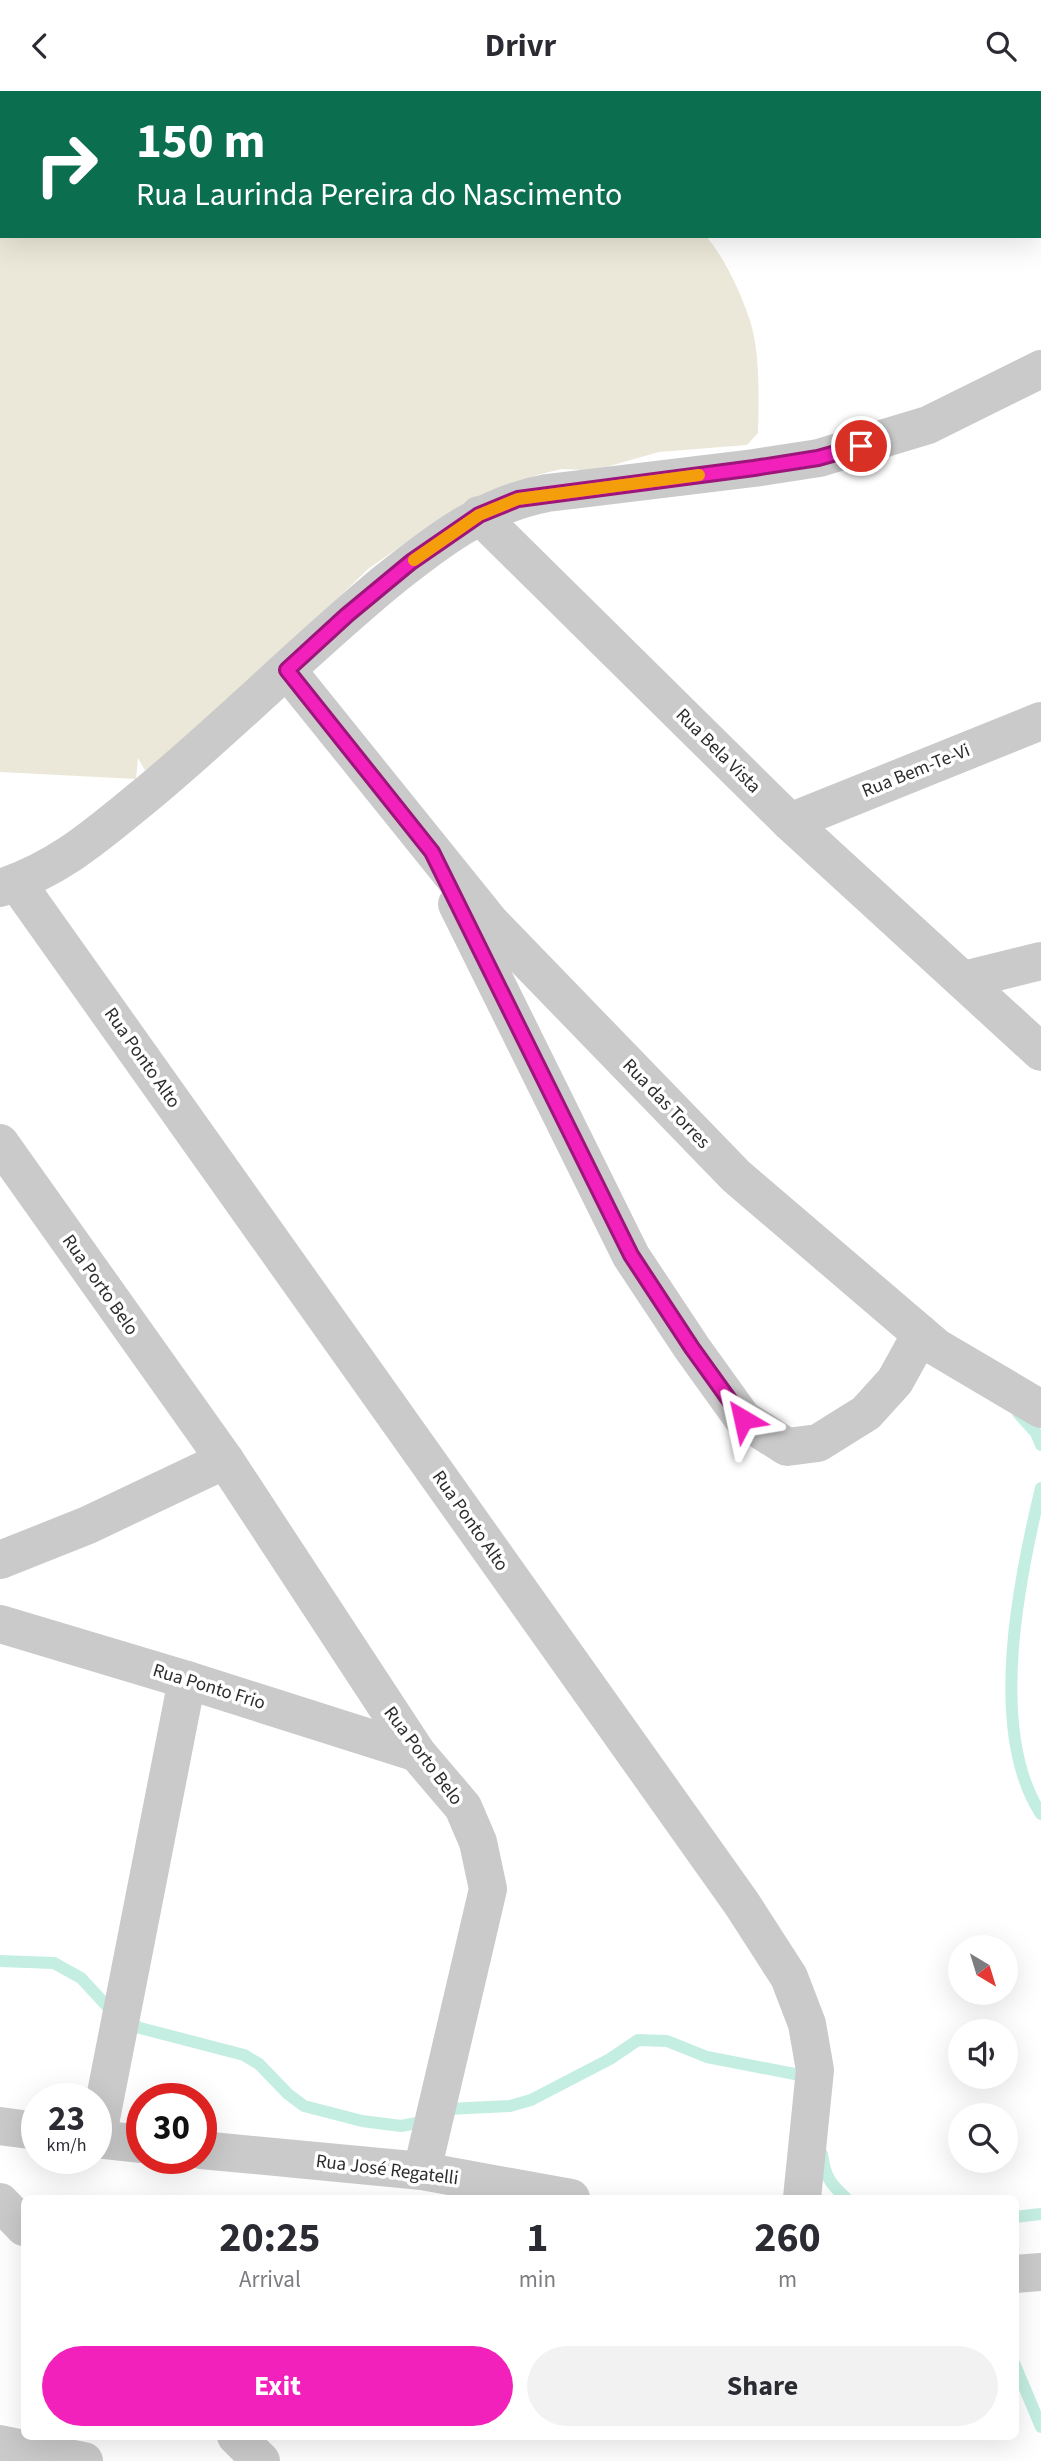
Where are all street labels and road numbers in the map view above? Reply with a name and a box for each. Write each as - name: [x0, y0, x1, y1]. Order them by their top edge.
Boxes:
- street label: Rua Bela Vista: [669, 702, 767, 800]
- street label: Rua Bem-Te-Vi: [858, 737, 974, 805]
- street label: Rua Ponto Alto: [97, 1002, 187, 1114]
- street label: Rua das Torres: [616, 1053, 716, 1155]
- street label: Rua Porto Belo: [55, 1229, 145, 1341]
- street label: Rua Ponto Alto: [425, 1465, 515, 1577]
- street label: Rua Ponto Frio: [149, 1657, 269, 1717]
- street label: Rua Porto Belo: [377, 1701, 469, 1811]
- street label: Rua José Regatelli: [314, 2148, 460, 2192]

